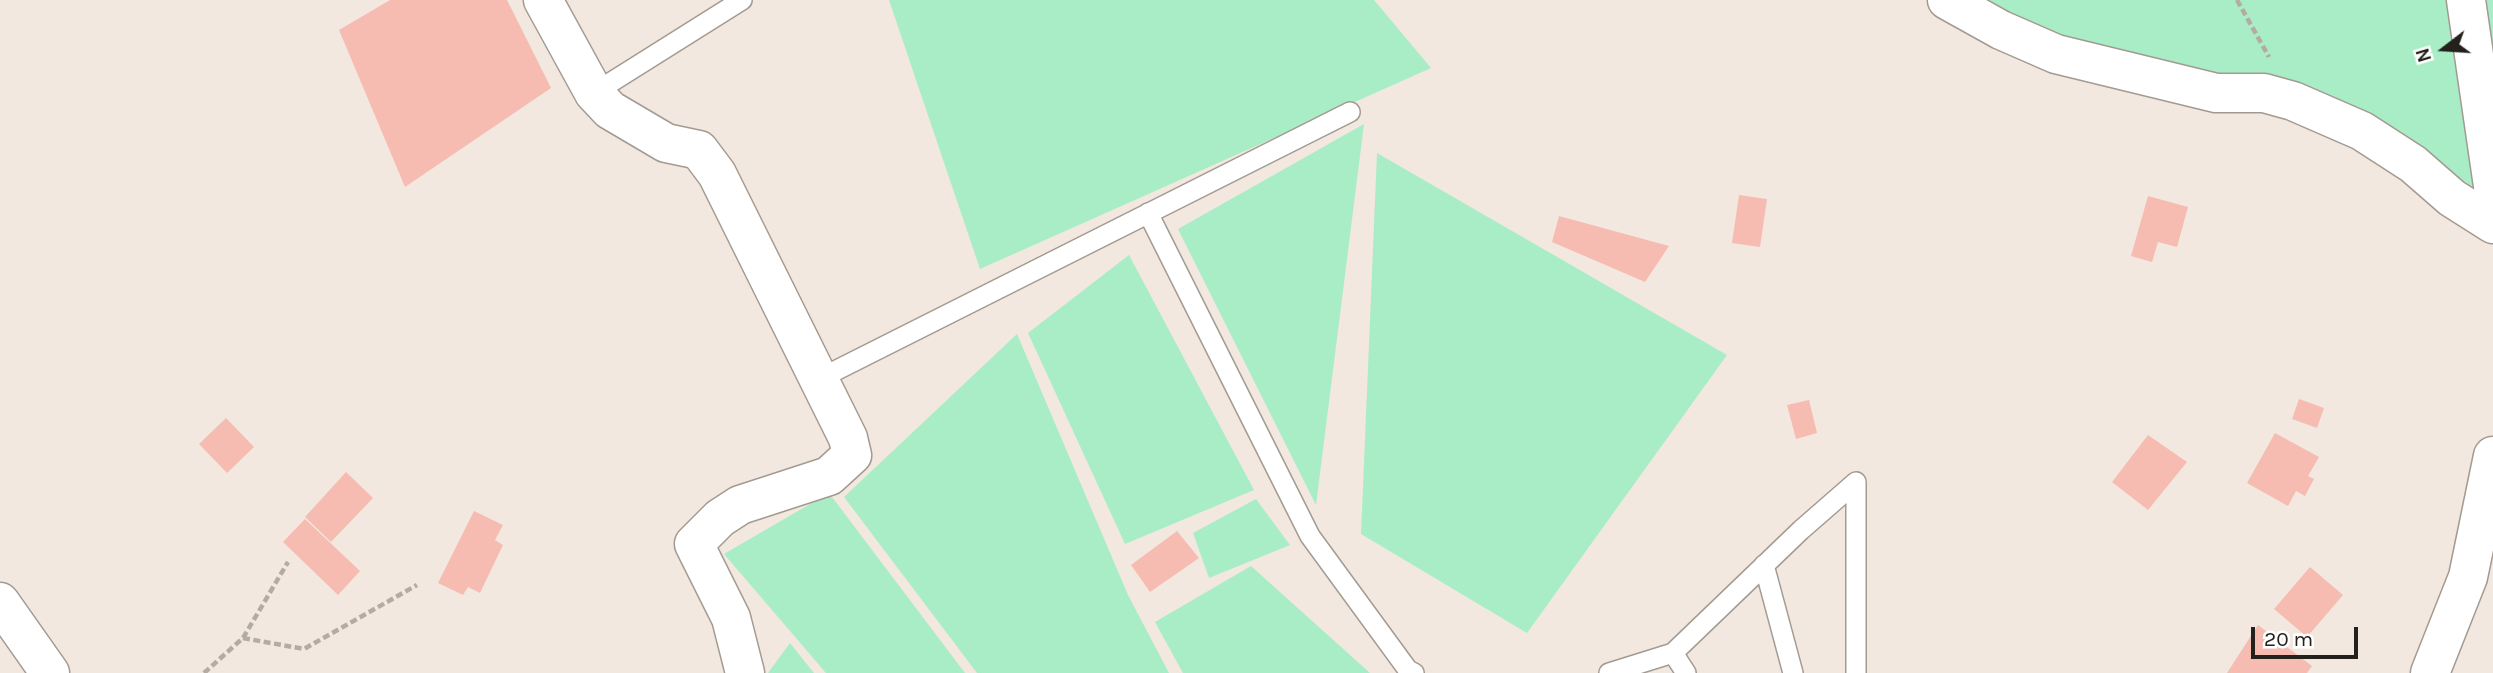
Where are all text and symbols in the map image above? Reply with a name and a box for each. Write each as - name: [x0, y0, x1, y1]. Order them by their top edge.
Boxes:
- north arrow: [2409, 14, 2479, 84]
- text: N: [2411, 45, 2436, 65]
- scale bar: [2255, 614, 2362, 658]
- text: 20 m: [2264, 627, 2313, 651]

